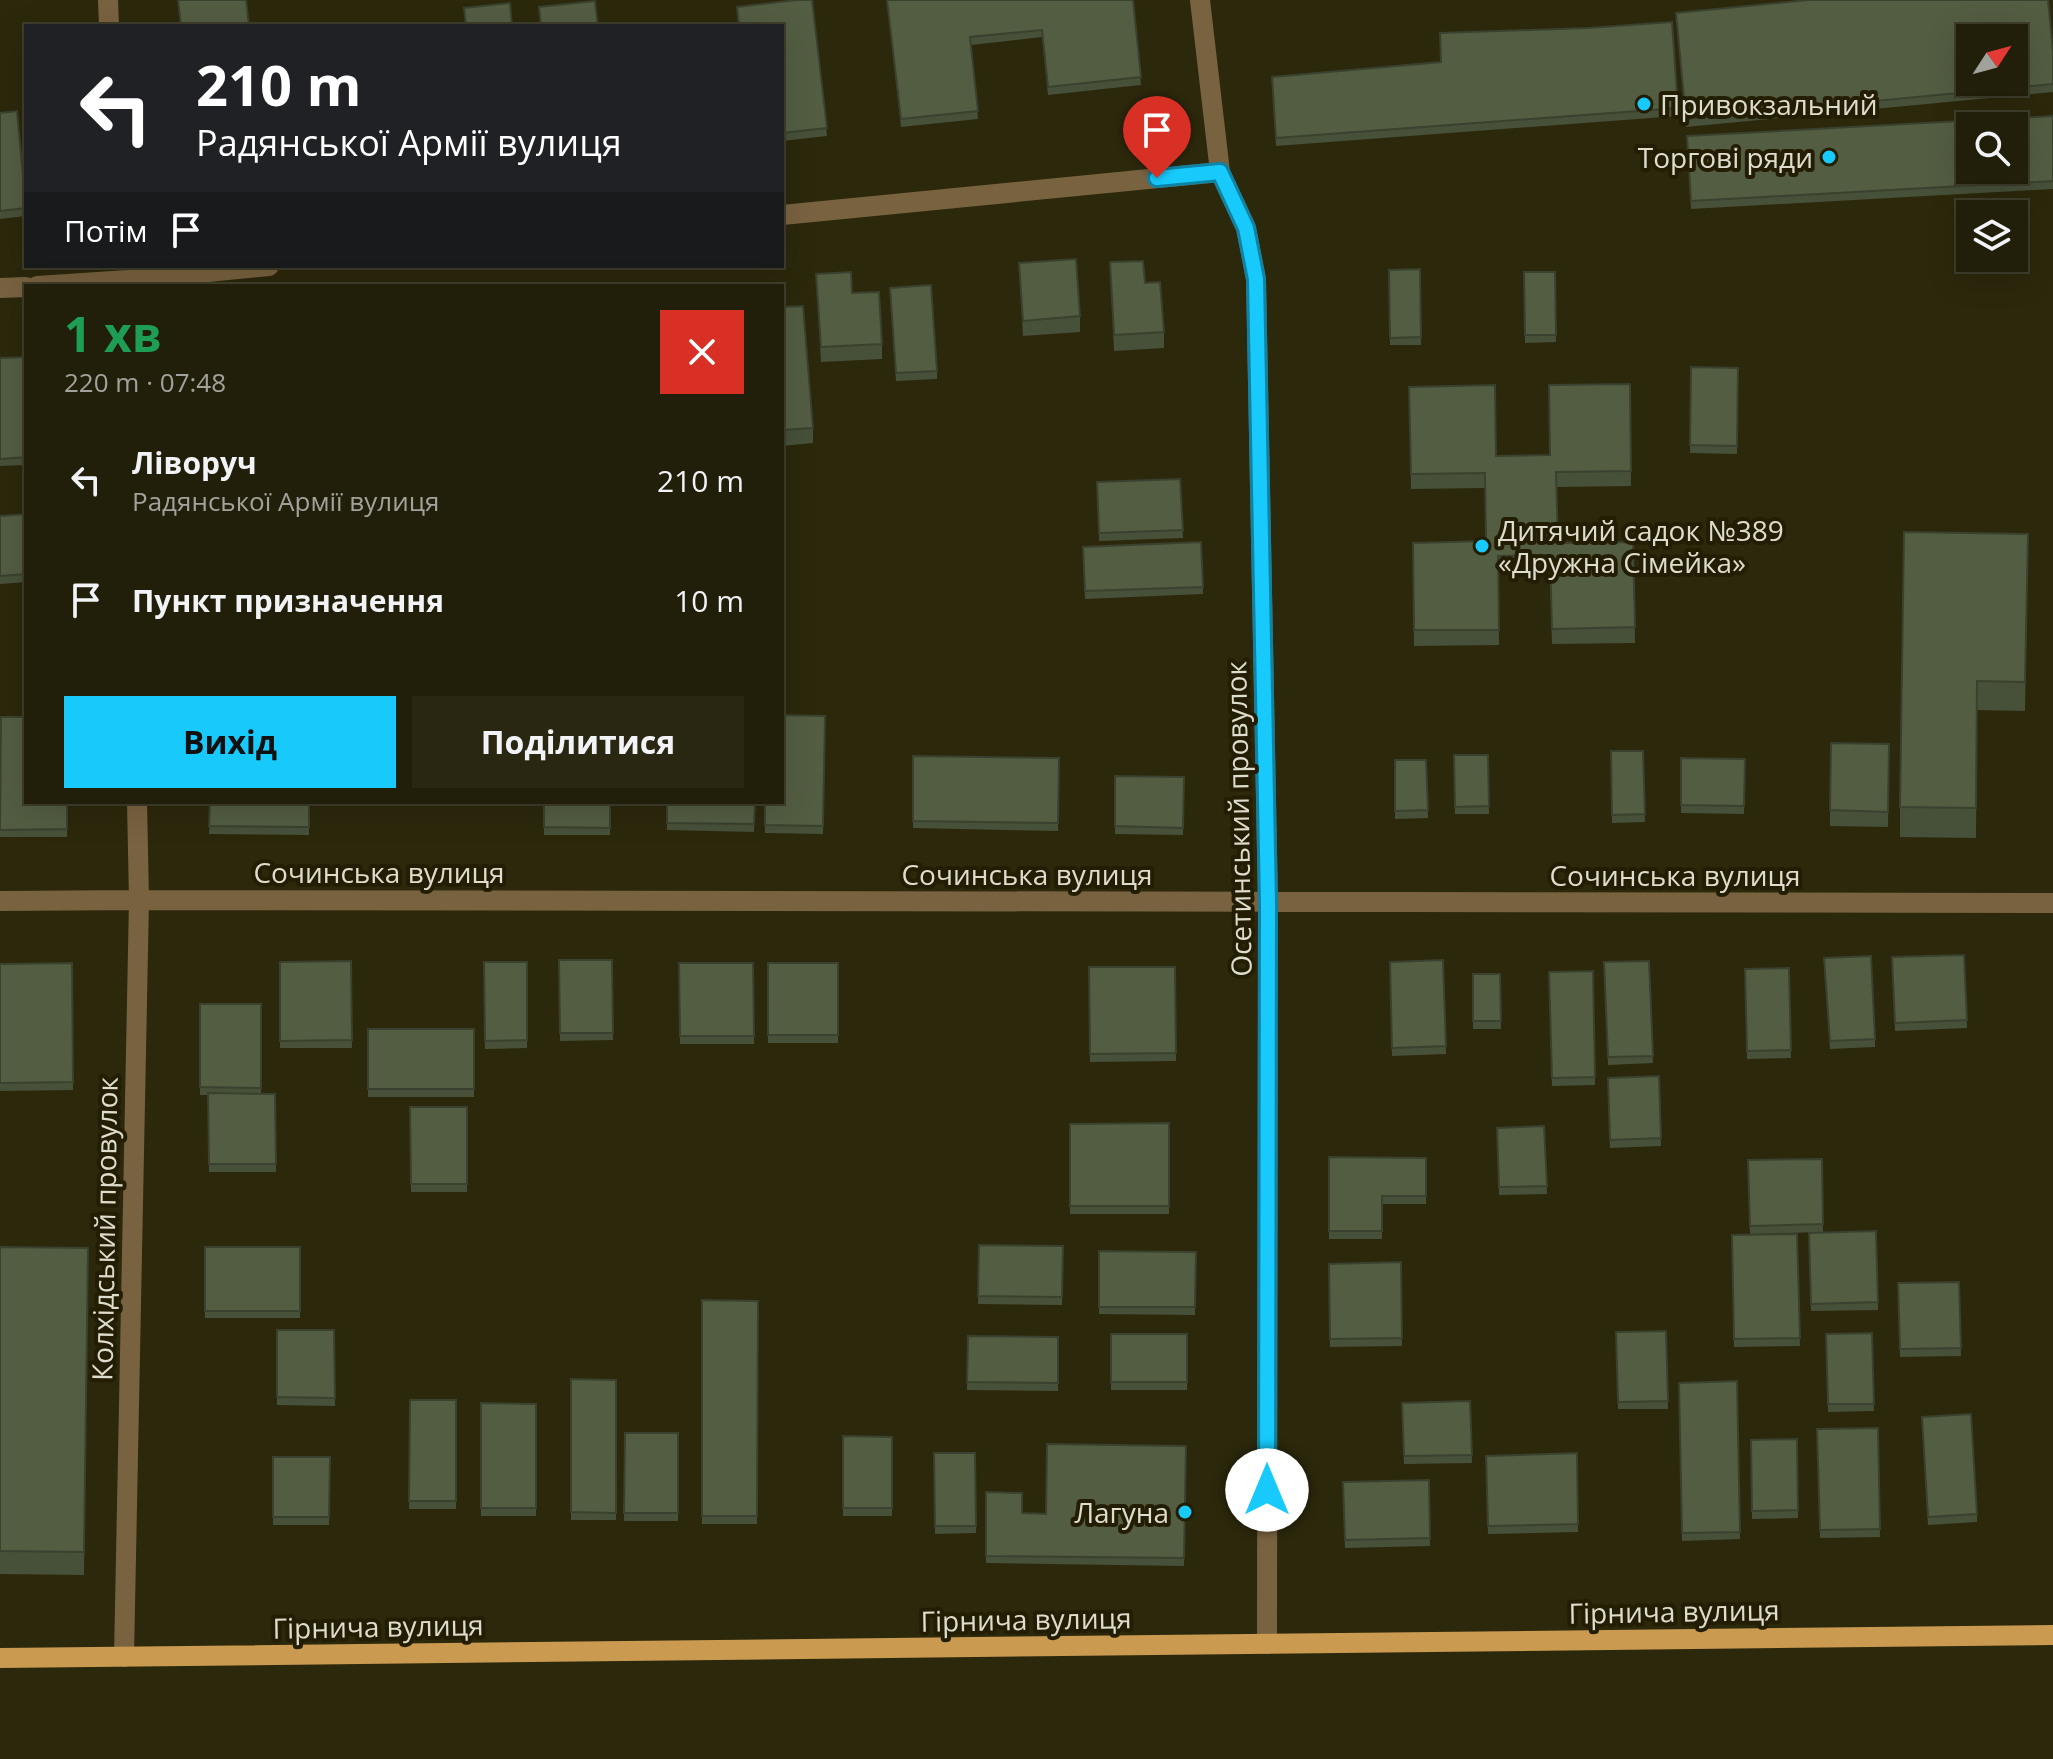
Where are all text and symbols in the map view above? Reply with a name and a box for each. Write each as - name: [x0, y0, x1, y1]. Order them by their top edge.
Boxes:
- north arrow: [1956, 24, 2028, 96]
- map controls: [1956, 24, 2028, 272]
- text: 210 m: [196, 46, 362, 122]
- icon: left: [64, 56, 168, 160]
- place label: Привокзальний: [1660, 85, 1878, 123]
- marker: Привокзальний: [1635, 95, 1653, 113]
- pin: [1123, 96, 1191, 178]
- icon: arrive: [1135, 108, 1179, 152]
- button: search: [1956, 112, 2028, 184]
- text: Радянської Армії вулиця: [196, 118, 622, 167]
- place label: Торгові ряди: [1638, 138, 1813, 176]
- marker: Торгові ряди: [1820, 148, 1838, 166]
- button: layers: [1956, 200, 2028, 272]
- icon: arrive: [164, 208, 208, 252]
- text: Потім: [64, 210, 148, 251]
- text: 1 хв: [64, 301, 162, 366]
- button: close: [660, 310, 744, 394]
- text: 220 m · 07:48: [64, 364, 226, 400]
- text: Ліворуч: [132, 442, 257, 483]
- icon: left: [64, 458, 108, 502]
- text: 210 m: [657, 460, 744, 501]
- text: Радянської Армії вулиця: [132, 483, 439, 519]
- place label: Дитячий садок №389 «Дружна Сімейка»: [1498, 511, 1784, 581]
- marker: Дитячий садок №389 «Дружна Сімейка»: [1473, 537, 1491, 555]
- icon: arrive: [64, 578, 108, 622]
- text: Пункт призначення: [132, 580, 444, 621]
- text: 10 m: [674, 580, 744, 621]
- street label: Осетинський провулок: [1216, 660, 1260, 977]
- button: Вихід: [64, 696, 396, 788]
- button: Поділитися: [412, 696, 744, 788]
- street label: Сочинська вулиця: [253, 853, 505, 891]
- street label: Сочинська вулиця: [901, 855, 1153, 893]
- street label: Сочинська вулиця: [1549, 856, 1801, 894]
- street label: Колхідський провулок: [82, 1076, 126, 1381]
- position arrow: [1225, 1448, 1309, 1532]
- place label: Лагуна: [1074, 1493, 1169, 1531]
- marker: Лагуна: [1176, 1503, 1194, 1521]
- street label: Гірнича вулиця: [1568, 1590, 1780, 1632]
- street label: Гірнича вулиця: [920, 1598, 1132, 1640]
- street label: Гірнича вулиця: [272, 1605, 484, 1647]

